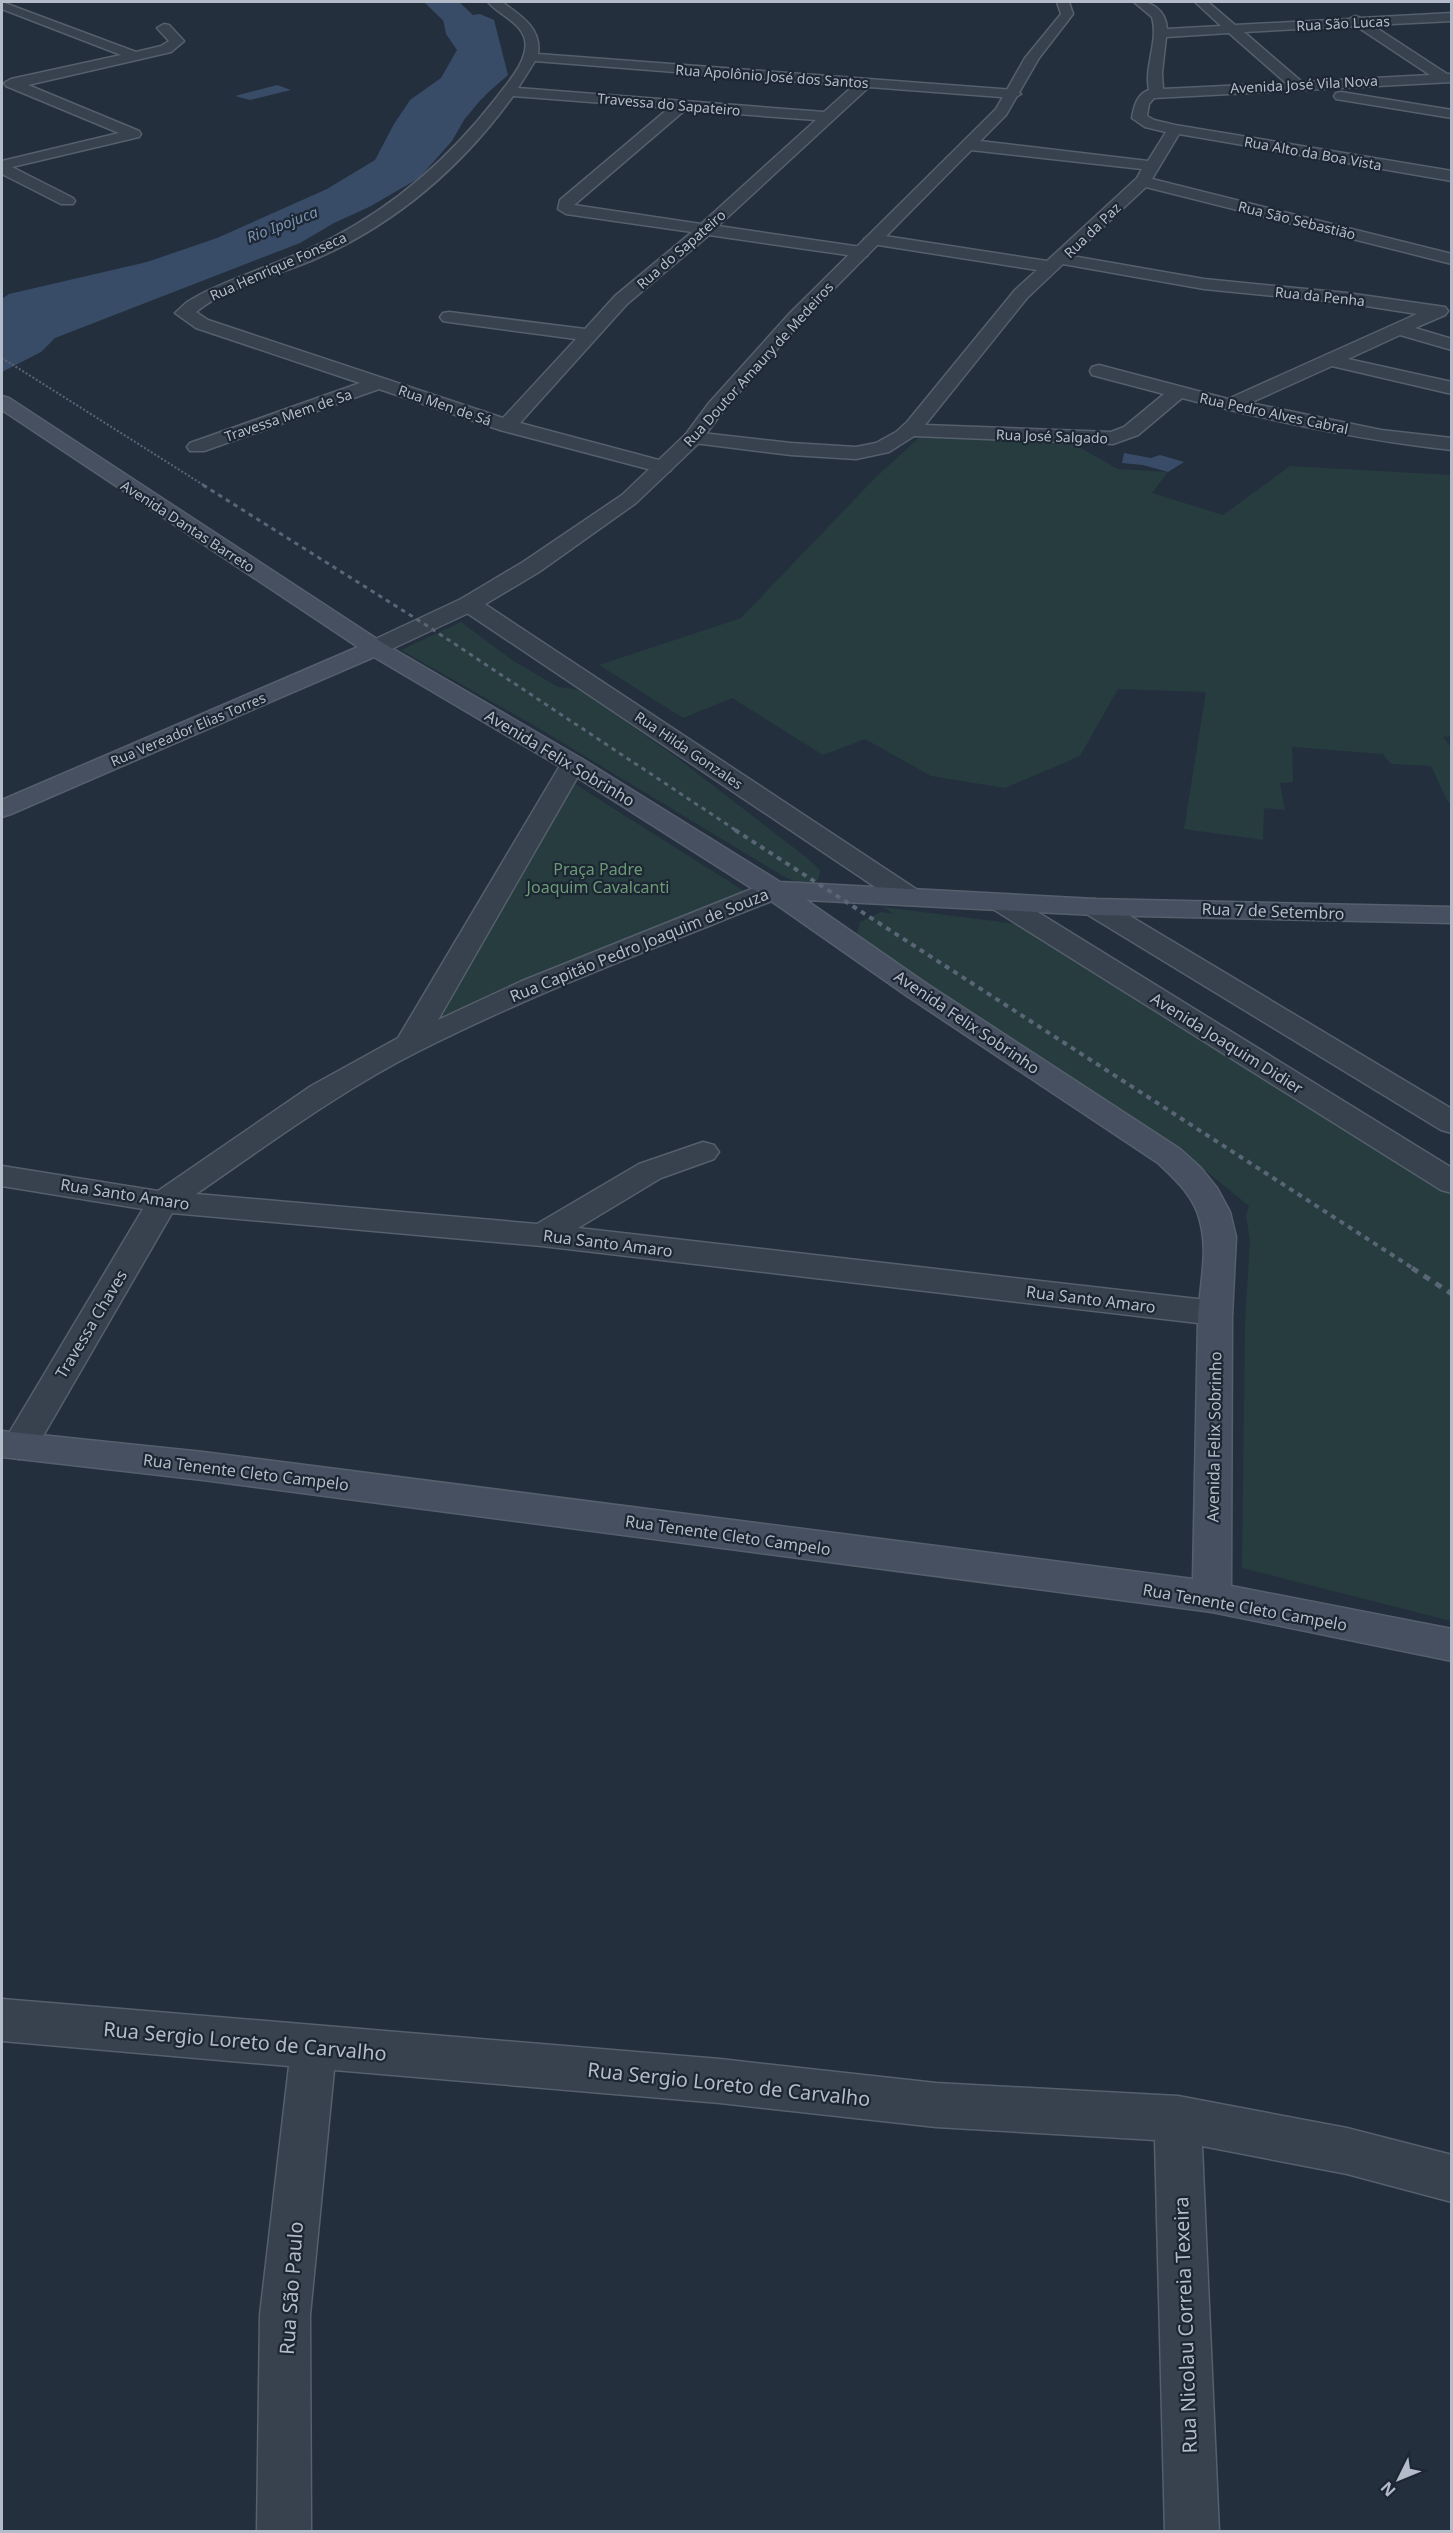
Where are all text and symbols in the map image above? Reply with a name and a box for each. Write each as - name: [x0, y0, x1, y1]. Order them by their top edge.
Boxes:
- street label: Rua São Lucas: [1296, 11, 1391, 35]
- street label: Rua Apolônio José dos Santos: [675, 60, 870, 92]
- street label: Avenida José Vila Nova: [1230, 71, 1378, 97]
- street label: Travessa do Sapateiro: [597, 88, 741, 120]
- street label: Rua Alto da Boa Vista: [1243, 132, 1383, 174]
- street label: Rua São Sebastião: [1236, 196, 1358, 244]
- street label: Rua da Paz: [1060, 198, 1125, 262]
- water label: Rio Ipojuca: [244, 201, 321, 247]
- street label: Rua do Sapateiro: [632, 205, 730, 293]
- street label: Rua Henrique Fonseca: [207, 227, 349, 305]
- street label: Rua Doutor Amaury de Medeiros: [679, 277, 837, 451]
- street label: Rua da Penha: [1274, 282, 1366, 310]
- street label: Rua Men de Sá: [396, 380, 494, 430]
- street label: Travessa Mem de Sa: [222, 384, 354, 446]
- street label: Rua Pedro Alves Cabral: [1198, 388, 1350, 438]
- street label: Rua José Salgado: [996, 425, 1108, 447]
- street label: Avenida Dantas Barreto: [117, 476, 259, 576]
- street label: Rua Vereador Elias Torres: [107, 688, 269, 770]
- street label: Avenida Felix Sobrinho: [481, 705, 639, 811]
- street label: Rua Hilda Gonzales: [631, 707, 747, 793]
- park label: Praça Padre Joaquim Cavalcanti: [525, 858, 669, 898]
- street label: Rua Capitão Pedro Joaquim de Souza: [506, 883, 772, 1007]
- street label: Rua 7 de Setembro: [1201, 898, 1345, 924]
- street label: Avenida Felix Sobrinho: [890, 965, 1044, 1079]
- street label: Avenida Joaquim Didier: [1147, 987, 1308, 1099]
- street label: Rua Santo Amaro: [59, 1173, 191, 1215]
- street label: Rua Santo Amaro: [542, 1224, 674, 1262]
- street label: Travessa Chaves: [50, 1266, 132, 1382]
- street label: Rua Santo Amaro: [1025, 1280, 1157, 1318]
- street label: Avenida Felix Sobrinho: [1202, 1351, 1226, 1523]
- street label: Rua Tenente Cleto Campelo: [142, 1448, 350, 1496]
- street label: Rua Tenente Cleto Campelo: [624, 1510, 832, 1560]
- street label: Rua Tenente Cleto Campelo: [1141, 1578, 1349, 1636]
- street label: Rua Sergio Loreto de Carvalho: [102, 2015, 388, 2067]
- street label: Rua Sergio Loreto de Carvalho: [586, 2056, 872, 2112]
- street label: Rua Nicolau Correia Texeira: [1167, 2196, 1203, 2454]
- street label: Rua São Paulo: [273, 2220, 309, 2356]
- north arrow: [1369, 2449, 1429, 2509]
- text: N: [1376, 2477, 1401, 2501]

